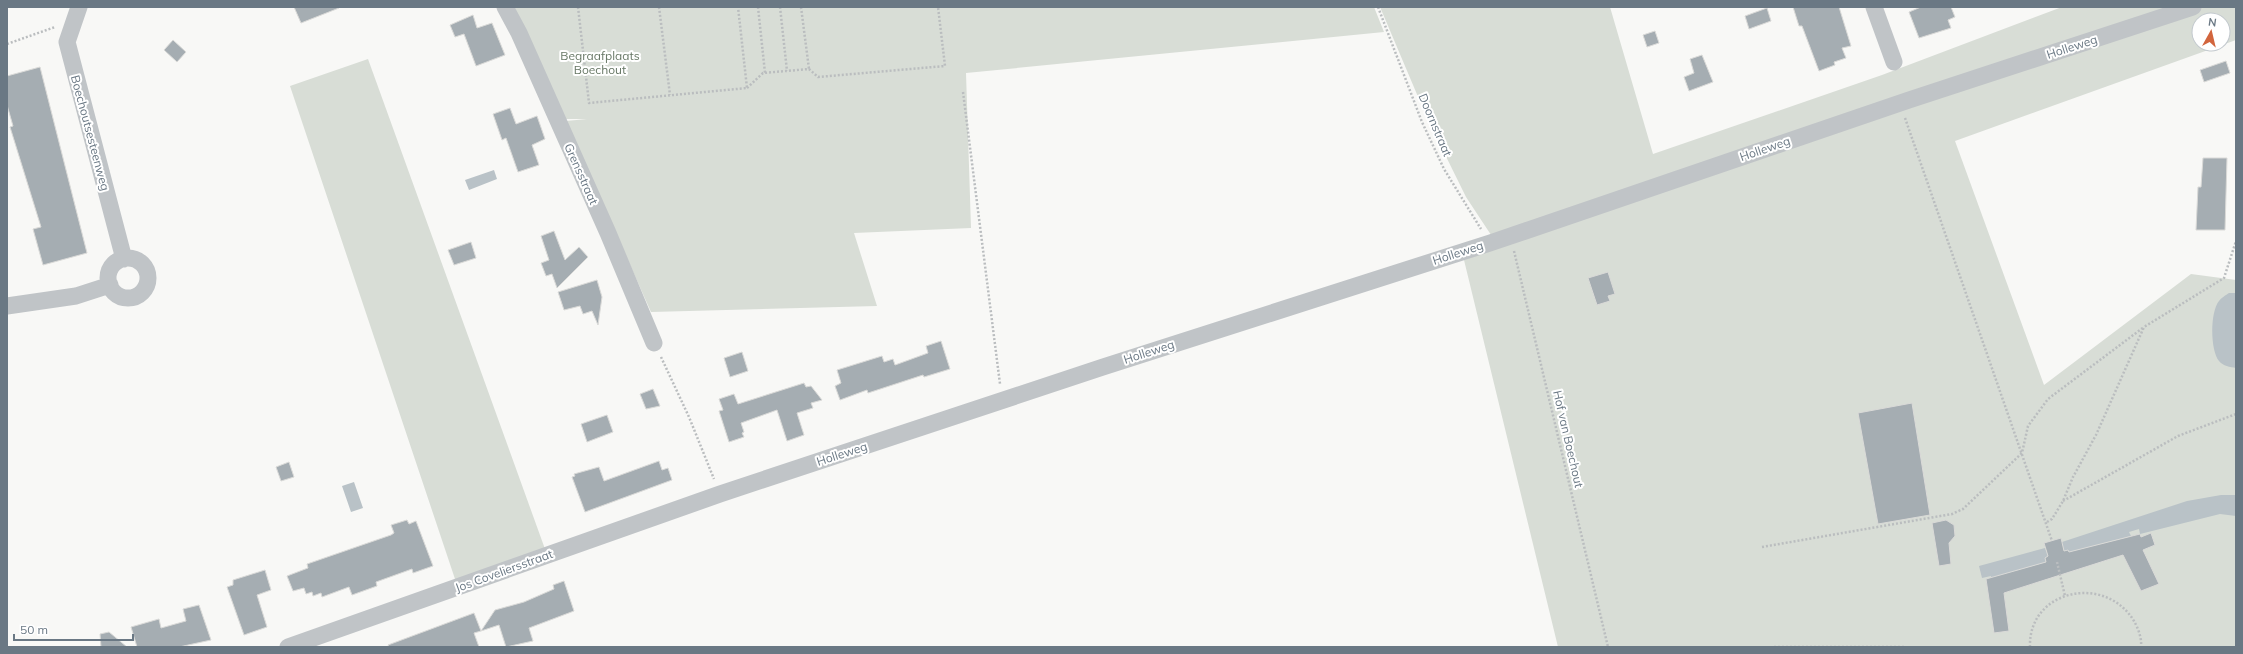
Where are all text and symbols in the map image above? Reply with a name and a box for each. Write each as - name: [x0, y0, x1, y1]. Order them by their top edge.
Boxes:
- north arrow: [2191, 12, 2231, 52]
- text: N: [2207, 15, 2217, 30]
- street label: Holleweg: [2045, 31, 2099, 62]
- park label: Begraafplaats Boechout: [560, 48, 640, 77]
- street label: Boechoutsesteenweg: [68, 73, 113, 192]
- street label: Doornstraat: [1415, 91, 1455, 159]
- street label: Holleweg: [1738, 133, 1792, 164]
- street label: Grensstraat: [561, 141, 602, 207]
- street label: Holleweg: [1431, 237, 1485, 268]
- street label: Holleweg: [1122, 336, 1176, 367]
- street label: Hof van Boechout: [1550, 389, 1587, 489]
- street label: Holleweg: [815, 438, 869, 469]
- street label: Jos Coveliersstraat: [453, 546, 555, 595]
- scale bar: [14, 616, 133, 642]
- text: 50 m: [20, 622, 48, 637]

